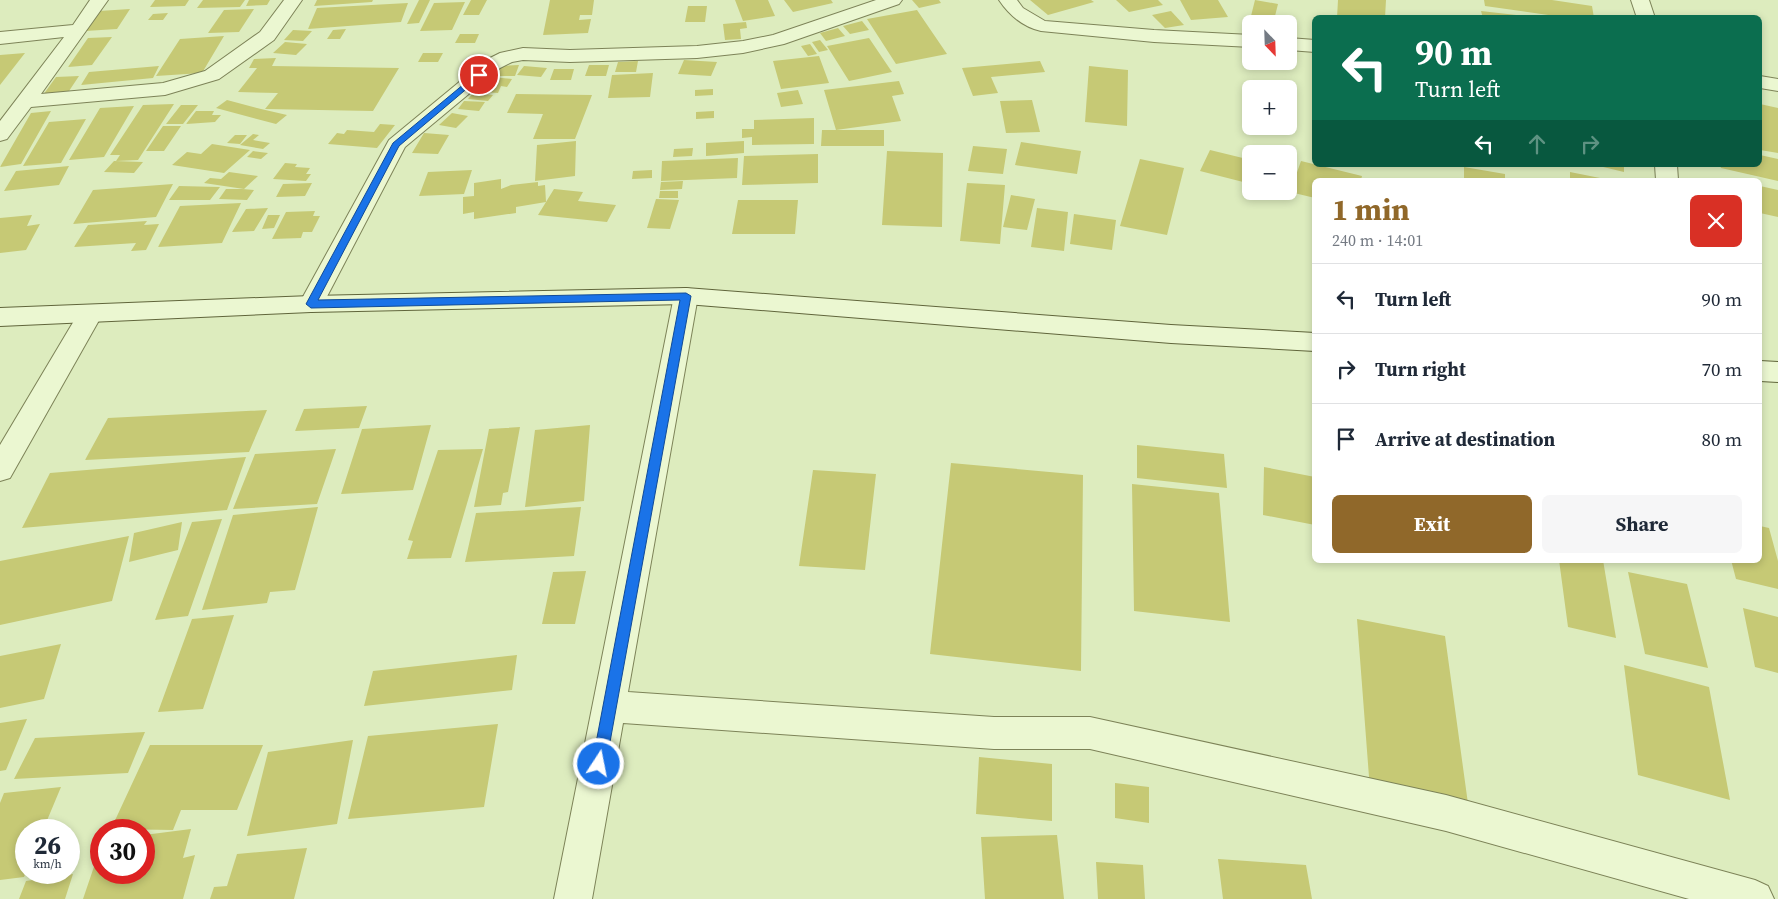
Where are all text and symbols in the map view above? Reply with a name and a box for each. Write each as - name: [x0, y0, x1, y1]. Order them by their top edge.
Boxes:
- north arrow: [1242, 15, 1298, 70]
- map controls: [1242, 15, 1297, 200]
- text: 90 m: [1415, 29, 1492, 77]
- icon: left: [1332, 35, 1397, 100]
- pin: [458, 54, 500, 96]
- icon: arrive: [465, 61, 493, 89]
- text: Turn left: [1415, 74, 1500, 104]
- button: +: [1242, 80, 1297, 135]
- icon: left: [1470, 130, 1498, 158]
- icon: ahead: [1523, 130, 1551, 158]
- icon: right: [1576, 130, 1604, 158]
- button: −: [1242, 145, 1297, 200]
- text: 1 min: [1332, 189, 1410, 230]
- button: close: [1690, 195, 1742, 247]
- text: 240 m · 14:01: [1332, 229, 1423, 251]
- icon: left: [1332, 285, 1360, 313]
- text: Turn left: [1375, 286, 1451, 312]
- text: 90 m: [1701, 286, 1742, 312]
- icon: right: [1332, 355, 1360, 383]
- text: Turn right: [1375, 356, 1466, 382]
- text: 70 m: [1701, 356, 1742, 382]
- icon: arrive: [1332, 425, 1360, 453]
- text: Arrive at destination: [1375, 426, 1555, 452]
- text: 80 m: [1701, 426, 1742, 452]
- button: Exit: [1332, 495, 1532, 553]
- button: Share: [1542, 495, 1742, 553]
- position arrow: [572, 737, 624, 789]
- speed limit sign: 30: [90, 819, 155, 884]
- text: 26: [34, 828, 61, 862]
- text: km/h: [33, 856, 62, 872]

